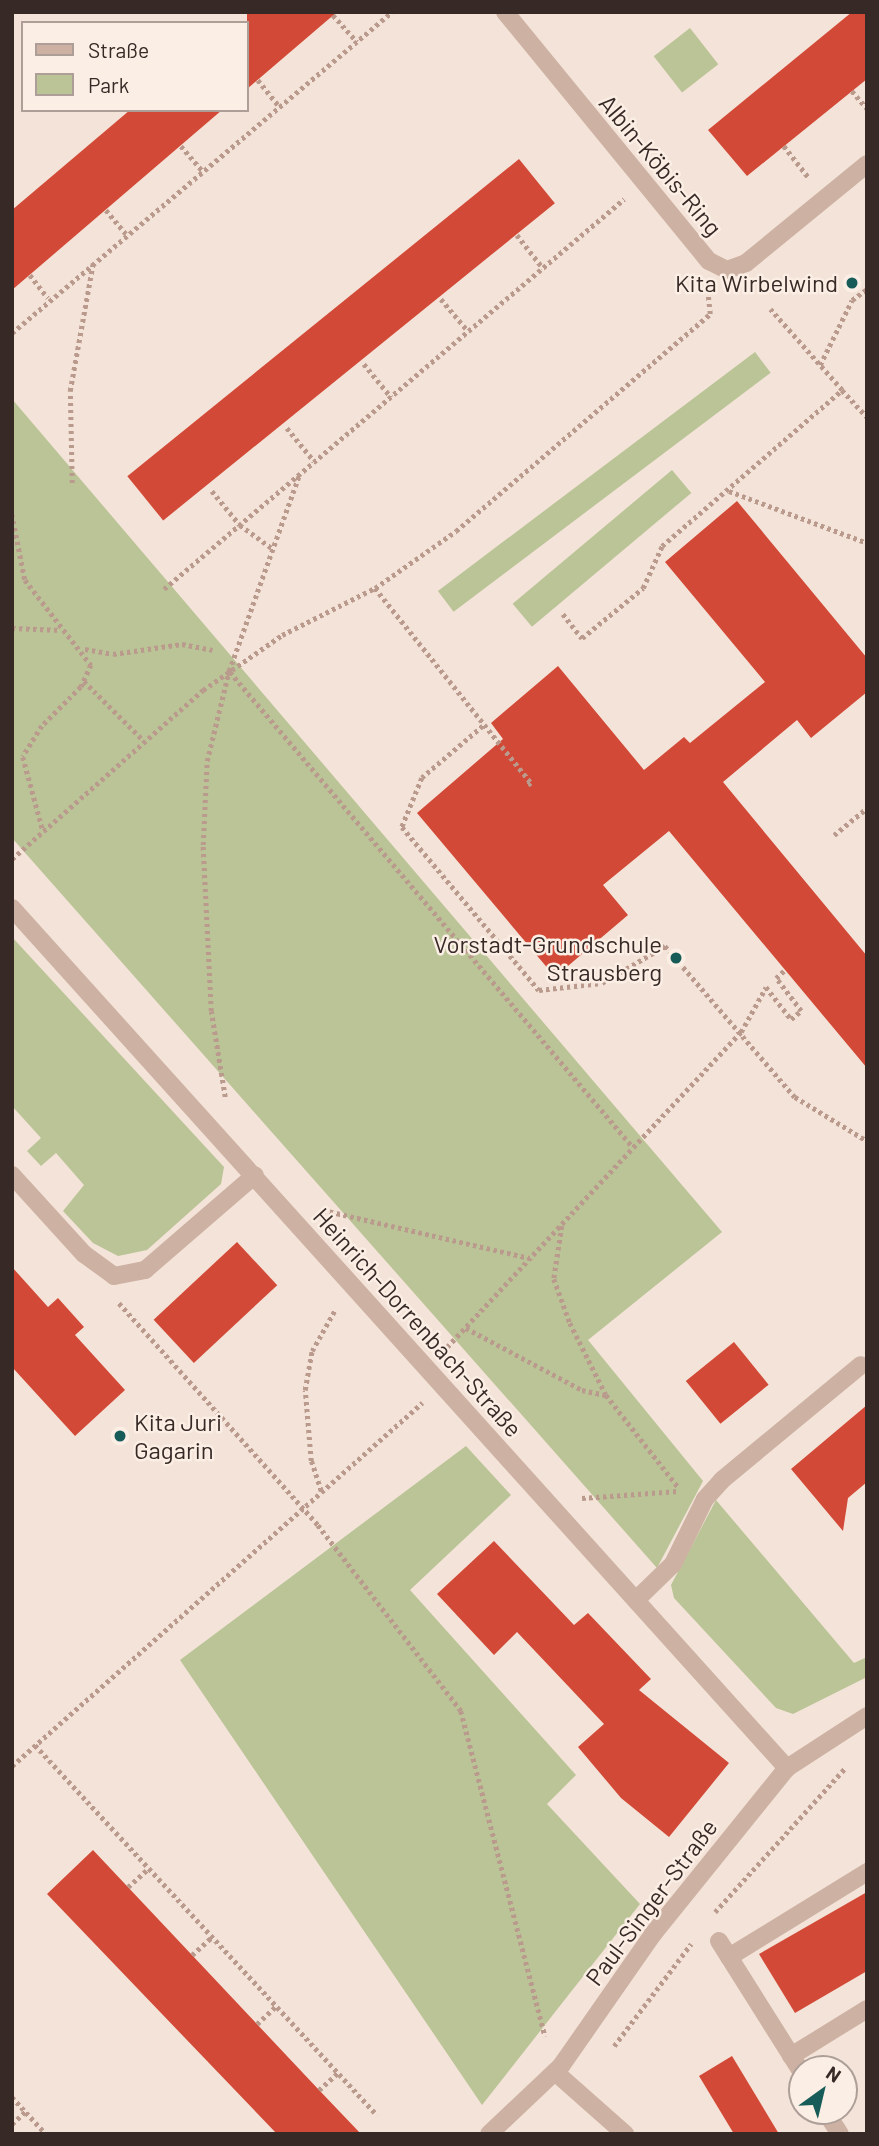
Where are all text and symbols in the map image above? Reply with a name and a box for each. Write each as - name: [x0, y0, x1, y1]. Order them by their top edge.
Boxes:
- legend: [21, 21, 248, 112]
- text: Straße: [88, 37, 149, 62]
- text: Park: [88, 72, 129, 97]
- street label: Albin-Köbis-Ring: [594, 89, 728, 241]
- place label: Kita Wirbelwind: [675, 269, 838, 297]
- marker: Kita Wirbelwind: [844, 275, 860, 291]
- place label: Vorstadt-Grundschule Strausberg: [434, 930, 662, 986]
- marker: Vorstadt-Grundschule Strausberg: [668, 950, 684, 966]
- street label: Heinrich-Dorrenbach-Straße: [308, 1202, 528, 1442]
- place label: Kita Juri Gagarin: [134, 1408, 222, 1464]
- marker: Kita Juri Gagarin: [112, 1428, 128, 1444]
- street label: Paul-Singer-Straße: [579, 1813, 723, 1991]
- north arrow: [788, 2055, 858, 2125]
- text: N: [822, 2061, 846, 2087]

